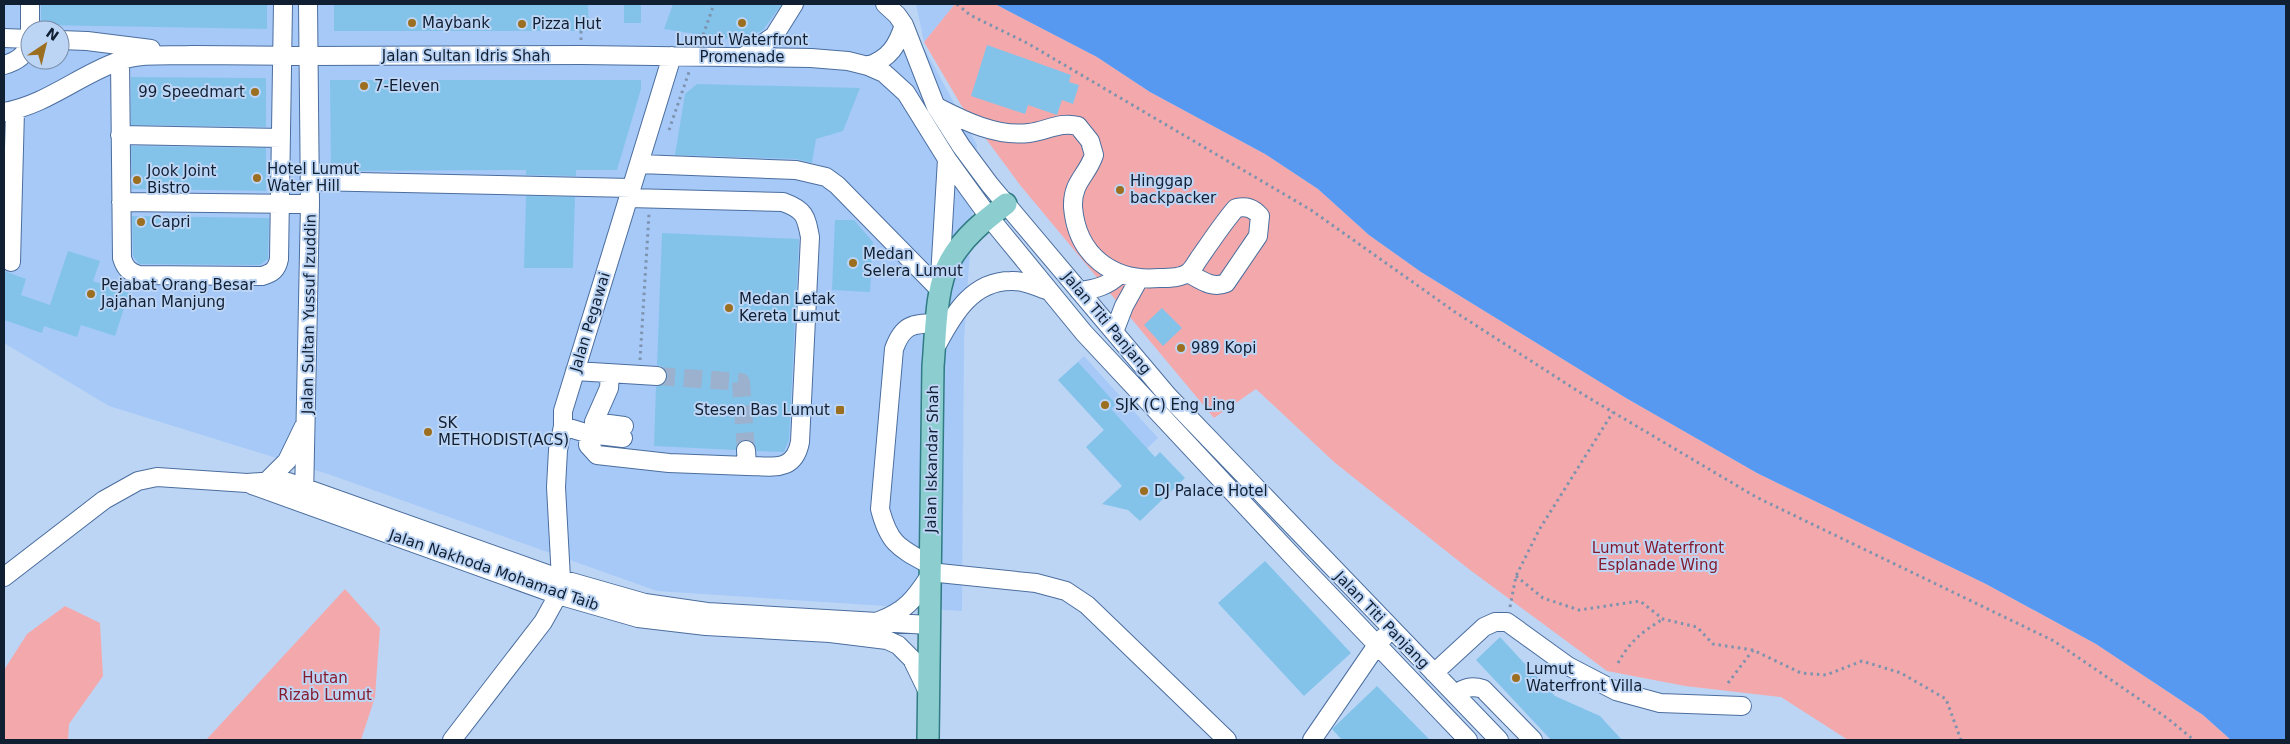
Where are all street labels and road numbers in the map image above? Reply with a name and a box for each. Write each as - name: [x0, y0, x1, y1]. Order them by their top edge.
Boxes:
- street label: Jalan Sultan Idris Shah: [381, 47, 550, 65]
- street label: Jalan Sultan Yussuf Izuddin: [298, 214, 320, 415]
- street label: Jalan Titi Panjang: [1058, 267, 1155, 378]
- street label: Jalan Pegawai: [566, 270, 614, 375]
- street label: Jalan Iskandar Shah: [922, 385, 942, 534]
- street label: Jalan Nakhoda Mohamad Taib: [386, 525, 601, 614]
- street label: Jalan Titi Panjang: [1330, 567, 1433, 672]

